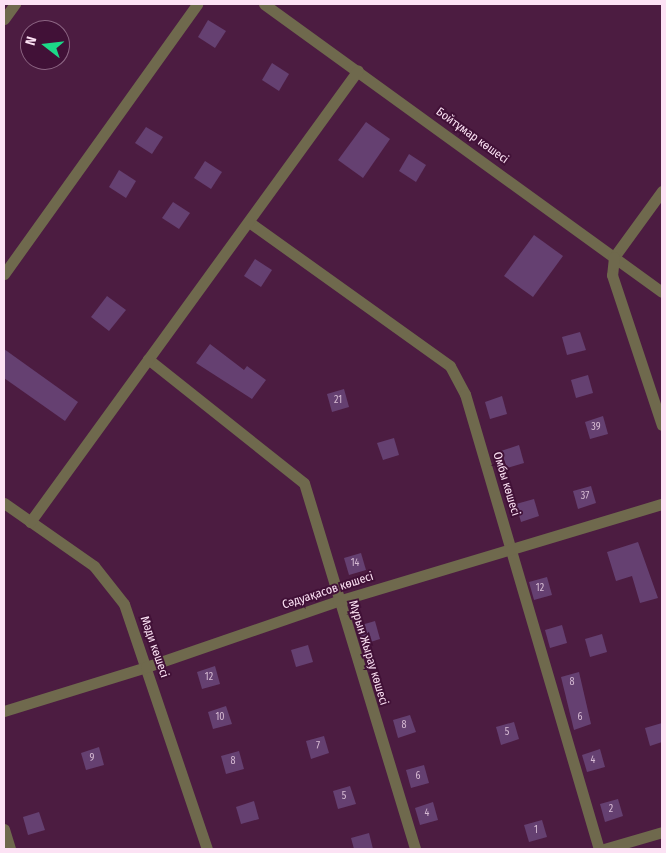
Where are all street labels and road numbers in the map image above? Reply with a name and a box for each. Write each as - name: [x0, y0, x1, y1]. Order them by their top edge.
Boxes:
- street label: Бойтұмар көшесі: [433, 105, 511, 167]
- street label: Омбы көшесі: [489, 450, 523, 518]
- street label: Сәдуақасов көшесі: [281, 569, 375, 613]
- street label: Мұрын Жырау көшесі: [345, 599, 391, 707]
- street label: Мәди көшесі: [137, 614, 171, 680]

